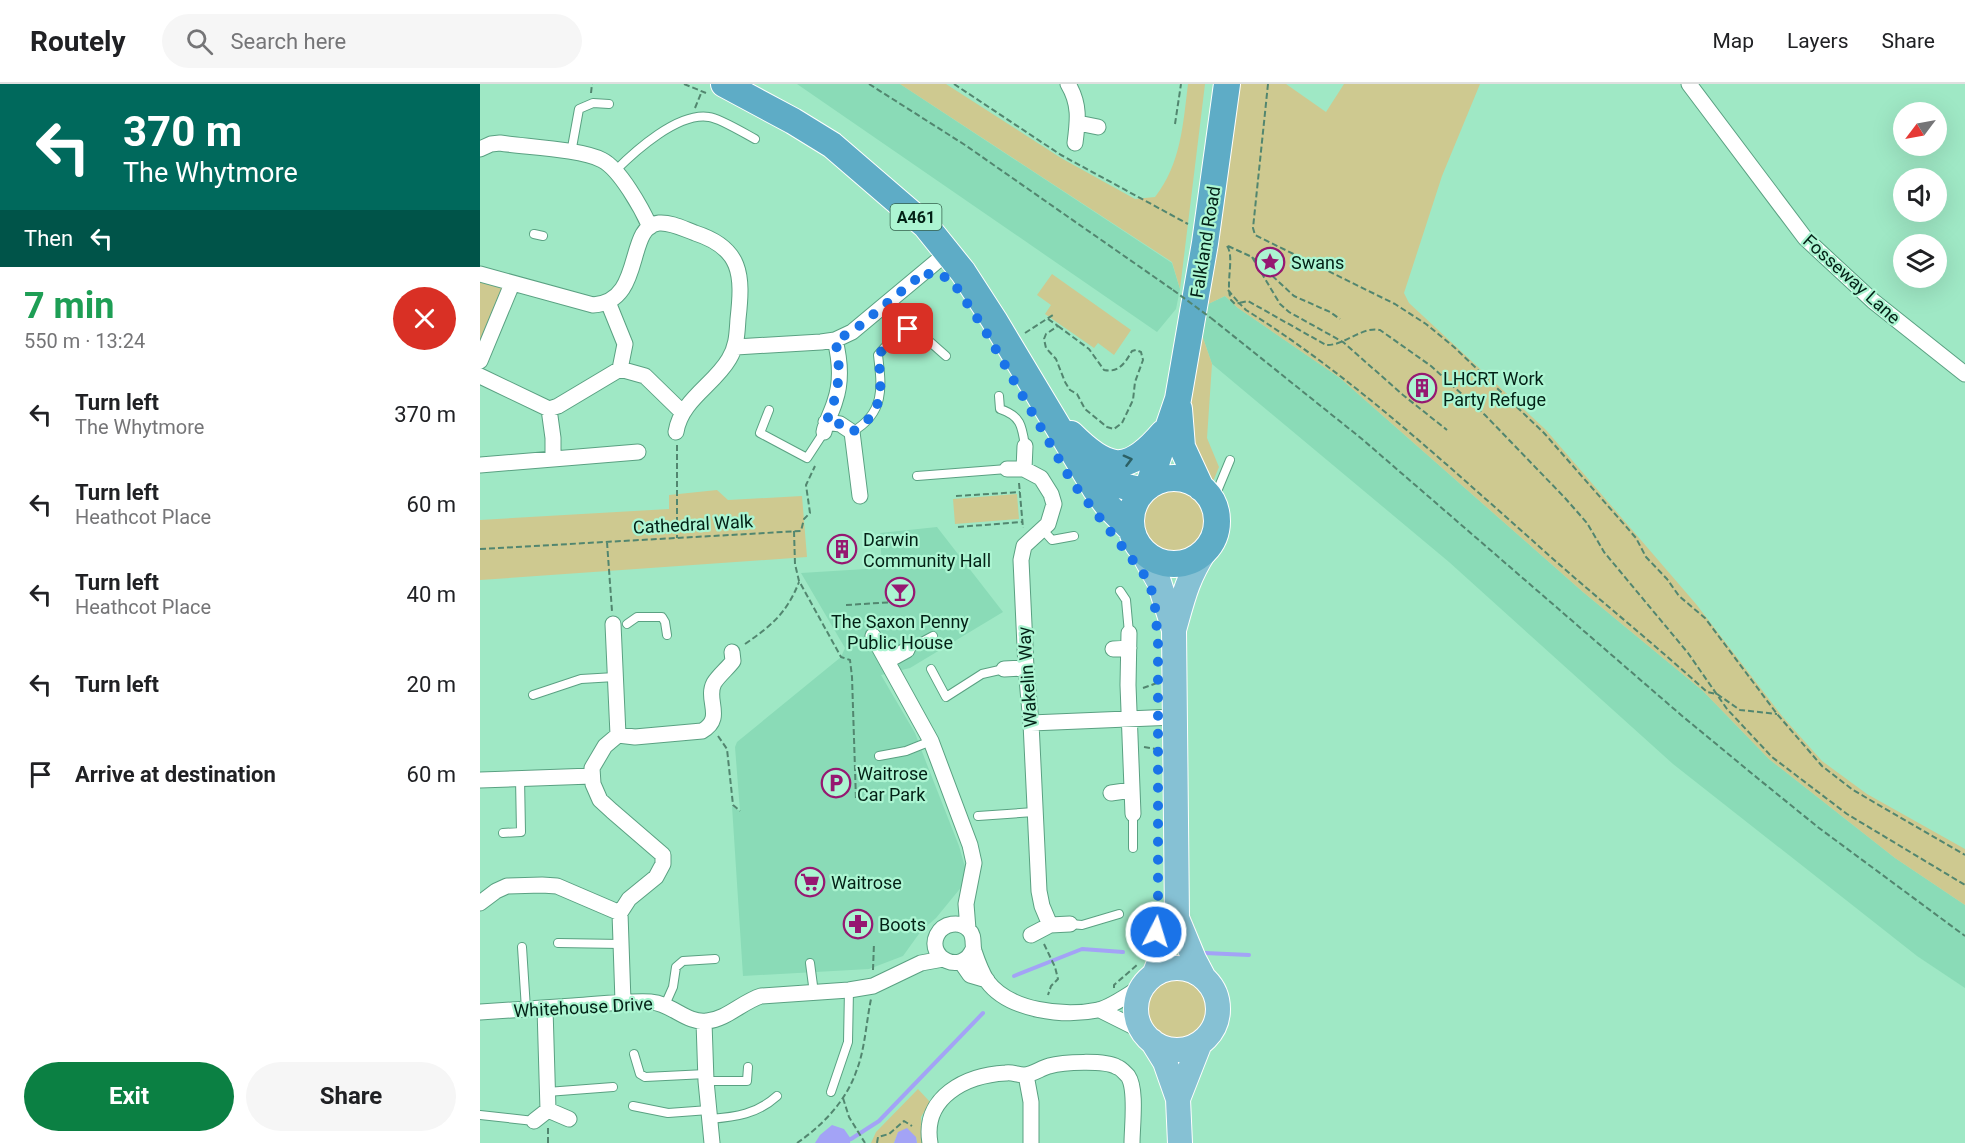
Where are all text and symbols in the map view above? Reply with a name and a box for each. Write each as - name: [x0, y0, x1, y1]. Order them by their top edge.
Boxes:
- search box: [162, 14, 582, 68]
- text: Routely: [30, 25, 126, 58]
- icon: search: [183, 25, 216, 58]
- text: Search here: [231, 29, 346, 54]
- text: Map: [1712, 29, 1754, 53]
- text: Layers: [1787, 29, 1848, 53]
- text: Share: [1881, 29, 1935, 53]
- north arrow: [1893, 102, 1947, 156]
- map controls: [1893, 102, 1947, 288]
- text: 370 m: [123, 107, 242, 156]
- icon: left: [24, 108, 102, 186]
- text: The Whytmore: [123, 157, 298, 189]
- button: sound: [1893, 168, 1947, 222]
- street label: Falkland Road: [1186, 185, 1224, 299]
- road number: A461: [890, 204, 942, 230]
- icon: left: [85, 222, 118, 255]
- text: Then: [24, 226, 73, 251]
- street label: Fosseway Lane: [1799, 230, 1905, 328]
- button: layers: [1893, 234, 1947, 288]
- place icon: Swans: [1254, 246, 1286, 278]
- place label: Swans: [1291, 252, 1344, 273]
- text: 7 min: [24, 285, 115, 327]
- button: close: [393, 287, 456, 350]
- pin: [882, 303, 933, 354]
- icon: arrive: [891, 312, 924, 345]
- text: 550 m · 13:24: [24, 329, 145, 353]
- place label: LHCRT Work Party Refuge: [1443, 368, 1546, 410]
- building icon: LHCRT Work Party Refuge: [1406, 372, 1438, 404]
- text: Turn left: [75, 390, 159, 415]
- icon: left: [24, 398, 57, 431]
- text: 370 m: [394, 402, 456, 427]
- text: The Whytmore: [75, 415, 204, 439]
- one-way arrow: [1123, 455, 1133, 468]
- text: Turn left: [75, 480, 159, 505]
- icon: left: [24, 488, 57, 521]
- text: 60 m: [407, 492, 456, 517]
- text: Heathcot Place: [75, 505, 211, 529]
- street label: Cathedral Walk: [632, 510, 755, 538]
- place label: Darwin Community Hall: [863, 529, 991, 571]
- building icon: Darwin Community Hall: [826, 533, 858, 565]
- text: Turn left: [75, 570, 159, 595]
- bar icon: The Saxon Penny Public House: [884, 576, 916, 608]
- icon: left: [24, 578, 57, 611]
- text: 40 m: [407, 582, 456, 607]
- text: Heathcot Place: [75, 595, 211, 619]
- place label: The Saxon Penny Public House: [831, 611, 969, 653]
- street label: Wakelin Way: [1013, 625, 1041, 728]
- icon: left: [24, 668, 57, 701]
- text: Turn left: [75, 672, 159, 697]
- text: 20 m: [407, 672, 456, 697]
- icon: arrive: [24, 758, 57, 791]
- text: Arrive at destination: [75, 762, 276, 787]
- text: 60 m: [407, 762, 456, 787]
- place label: Waitrose Car Park: [857, 763, 928, 805]
- parking icon: Waitrose Car Park: [820, 767, 852, 799]
- supermarket icon: Waitrose: [794, 866, 826, 898]
- place label: Waitrose: [831, 872, 902, 893]
- position arrow: [1124, 900, 1188, 964]
- pharmacy icon: Boots: [842, 908, 874, 940]
- place label: Boots: [879, 914, 926, 935]
- street label: Whitehouse Drive: [513, 993, 653, 1021]
- button: Exit: [24, 1062, 234, 1131]
- button: Share: [246, 1062, 456, 1131]

